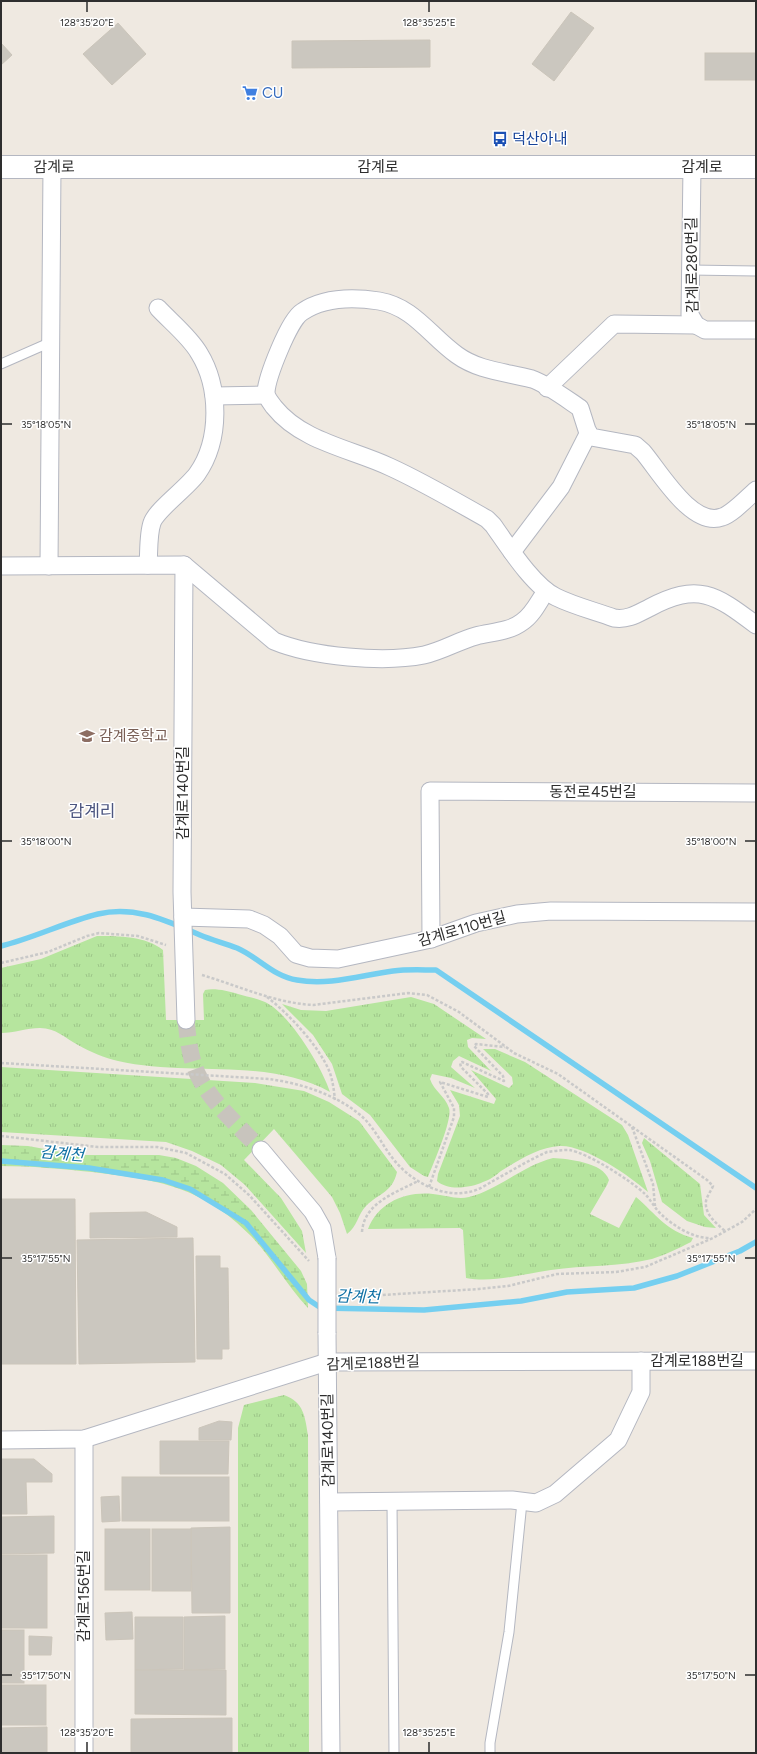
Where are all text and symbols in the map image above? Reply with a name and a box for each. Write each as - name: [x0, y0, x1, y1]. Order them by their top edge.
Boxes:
- text: 128°35'20"E: [60, 16, 114, 29]
- text: 128°35'25"E: [402, 16, 456, 29]
- supermarket icon: CU: [241, 84, 259, 102]
- place label: CU: [262, 84, 283, 102]
- bus stop icon: 덕산아내: [491, 130, 509, 148]
- place label: 덕산아내: [512, 130, 567, 148]
- street label: 감계로: [33, 158, 75, 176]
- street label: 감계로: [357, 158, 399, 176]
- street label: 감계로: [681, 158, 723, 176]
- street label: 감계로280번길: [682, 217, 702, 313]
- text: 35°18'05"N: [21, 418, 71, 431]
- text: 35°18'05"N: [686, 418, 736, 431]
- school or university icon: 감계중학교: [78, 727, 96, 745]
- place label: 감계중학교: [99, 727, 168, 745]
- street label: 감계로140번길: [174, 746, 192, 840]
- street label: 동전로45번길: [550, 783, 636, 801]
- district label: 감계리: [69, 801, 115, 821]
- text: 35°18'00"N: [21, 835, 71, 848]
- text: 35°18'00"N: [686, 835, 736, 848]
- street label: 감계로110번길: [416, 908, 508, 950]
- water label: 감계천: [39, 1142, 87, 1165]
- text: 35°17'55"N: [22, 1252, 70, 1265]
- text: 35°17'55"N: [687, 1252, 735, 1265]
- water label: 감계천: [336, 1287, 383, 1306]
- street label: 감계로188번길: [326, 1352, 420, 1374]
- street label: 감계로188번길: [650, 1352, 744, 1370]
- street label: 감계로140번길: [318, 1393, 338, 1487]
- street label: 감계로156번길: [75, 1550, 93, 1642]
- text: 35°17'50"N: [21, 1669, 71, 1682]
- text: 35°17'50"N: [686, 1669, 736, 1682]
- text: 128°35'20"E: [60, 1726, 114, 1739]
- text: 128°35'25"E: [402, 1726, 456, 1739]

